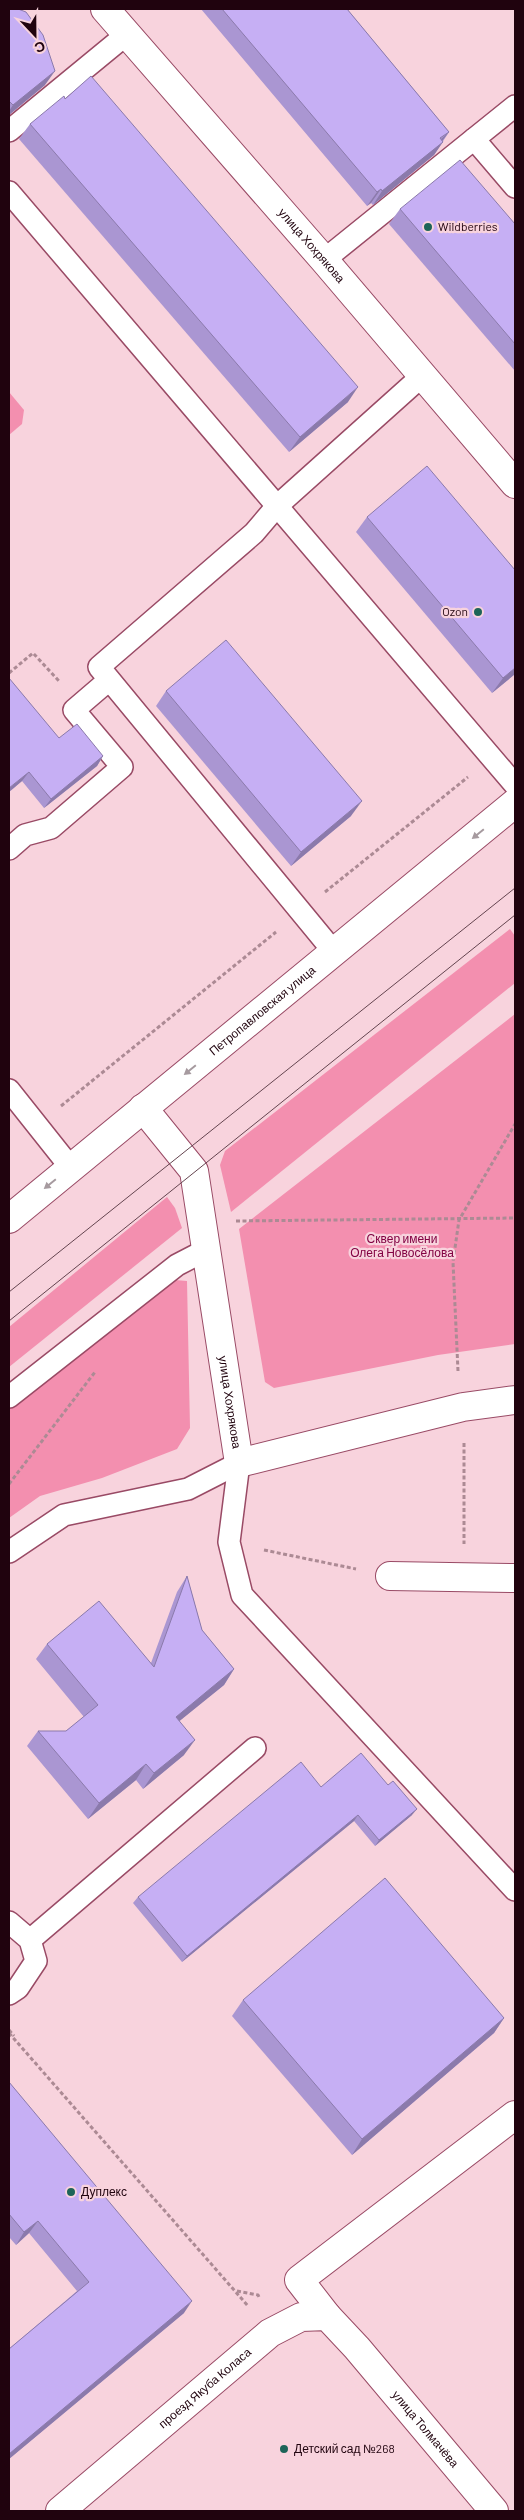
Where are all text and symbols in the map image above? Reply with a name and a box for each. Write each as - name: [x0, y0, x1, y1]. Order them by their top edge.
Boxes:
- north arrow: [10, 10, 60, 60]
- text: С: [32, 38, 48, 57]
- street label: улица Хохрякова: [275, 205, 348, 285]
- place label: Wildberries: [438, 219, 498, 233]
- marker: Wildberries: [422, 221, 434, 233]
- place label: Ozon: [442, 604, 468, 618]
- marker: Ozon: [472, 606, 484, 618]
- one-way arrow: [472, 828, 484, 840]
- street label: Петропавловская улица: [206, 962, 318, 1058]
- one-way arrow: [183, 1065, 196, 1076]
- one-way arrow: [44, 1179, 57, 1190]
- park label: Сквер имени Олега Новосёлова: [350, 1231, 454, 1259]
- street label: улица Хохрякова: [216, 1355, 245, 1450]
- place label: Дуплекс: [81, 2184, 127, 2199]
- marker: Дуплекс: [65, 2186, 77, 2198]
- street label: проезд Якуба Коласа: [155, 2344, 254, 2430]
- street label: улица Толмачёва: [389, 2387, 462, 2470]
- place label: Детский сад №268: [294, 2441, 395, 2456]
- marker: Детский сад №268: [278, 2443, 290, 2455]

